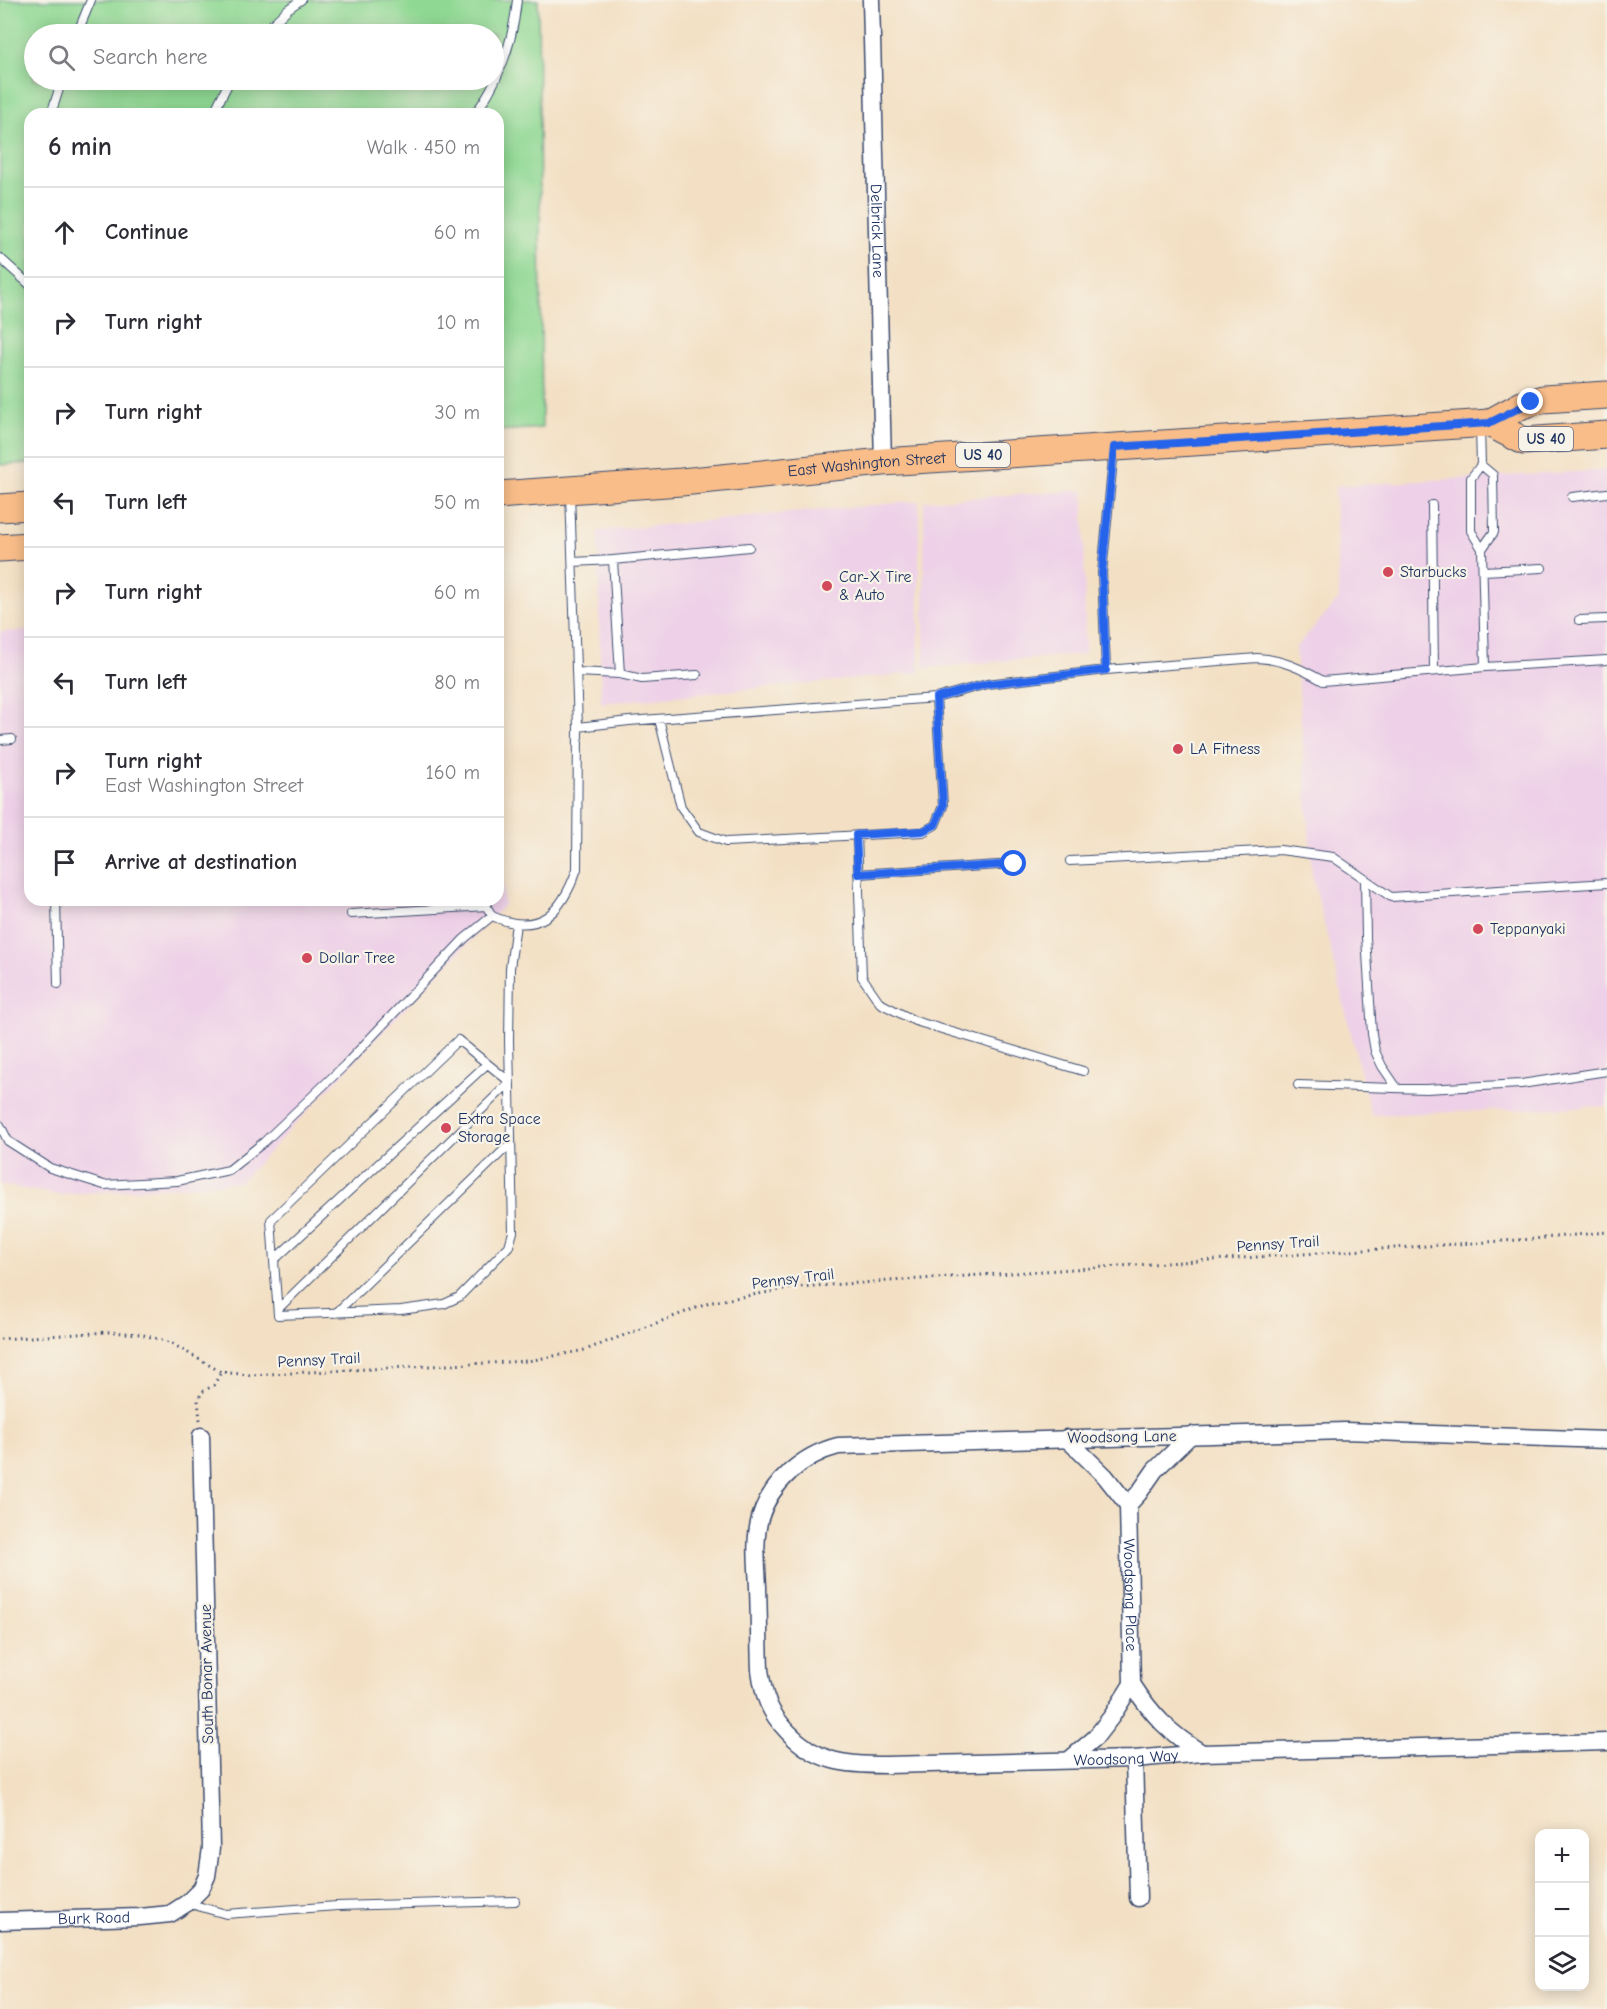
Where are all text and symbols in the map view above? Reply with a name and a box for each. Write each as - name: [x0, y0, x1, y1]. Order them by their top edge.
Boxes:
- search box: [24, 24, 504, 90]
- icon: search: [45, 41, 78, 74]
- text: Search here: [93, 44, 208, 70]
- text: 6 min: [48, 132, 112, 162]
- text: Walk · 450 m: [367, 136, 480, 159]
- street label: Delbrick Lane: [867, 184, 887, 278]
- icon: ahead: [48, 216, 81, 249]
- text: Continue: [105, 219, 188, 245]
- text: 60 m: [434, 221, 480, 244]
- icon: right: [48, 306, 81, 339]
- text: Turn right: [105, 309, 202, 335]
- text: 10 m: [437, 311, 480, 334]
- route end: [1517, 388, 1543, 414]
- icon: right: [48, 396, 81, 429]
- text: Turn right: [105, 399, 202, 425]
- text: 30 m: [434, 401, 480, 424]
- road number: US 40: [1519, 427, 1573, 451]
- road number: US 40: [956, 443, 1010, 467]
- street label: East Washington Street: [787, 449, 947, 480]
- icon: left: [48, 486, 81, 519]
- text: Turn left: [105, 489, 187, 515]
- text: 50 m: [434, 491, 480, 514]
- place label: Starbucks: [1400, 563, 1467, 581]
- marker: Starbucks: [1381, 565, 1395, 579]
- place label: Car-X Tire & Auto: [839, 568, 912, 604]
- icon: right: [48, 576, 81, 609]
- text: Turn right: [105, 579, 202, 605]
- marker: Car-X Tire & Auto: [820, 579, 834, 593]
- text: 60 m: [434, 581, 480, 604]
- icon: left: [48, 666, 81, 699]
- text: Turn left: [105, 669, 187, 695]
- text: 80 m: [434, 671, 480, 694]
- place label: LA Fitness: [1190, 740, 1261, 758]
- marker: LA Fitness: [1171, 742, 1185, 756]
- text: Turn right: [105, 748, 202, 774]
- icon: right: [48, 756, 81, 789]
- text: 160 m: [426, 761, 480, 784]
- text: East Washington Street: [105, 774, 303, 797]
- icon: arrive: [48, 846, 81, 879]
- text: Arrive at destination: [105, 849, 297, 875]
- route start: [1000, 850, 1026, 876]
- place label: Teppanyaki: [1490, 920, 1566, 938]
- marker: Teppanyaki: [1471, 922, 1485, 936]
- place label: Dollar Tree: [319, 949, 395, 967]
- marker: Dollar Tree: [300, 951, 314, 965]
- place label: Extra Space Storage: [458, 1110, 541, 1146]
- marker: Extra Space Storage: [439, 1121, 453, 1135]
- street label: Pennsy Trail: [1236, 1232, 1320, 1256]
- street label: Pennsy Trail: [751, 1265, 835, 1293]
- street label: Pennsy Trail: [277, 1349, 361, 1371]
- street label: Woodsong Lane: [1067, 1427, 1177, 1447]
- street label: Woodsong Place: [1120, 1538, 1140, 1652]
- street label: South Bonar Avenue: [197, 1604, 217, 1744]
- street label: Woodsong Way: [1073, 1746, 1180, 1769]
- map controls: [1535, 1829, 1589, 1991]
- button: +: [1535, 1829, 1589, 1883]
- button: −: [1535, 1883, 1589, 1937]
- street label: Burk Road: [58, 1908, 130, 1928]
- button: layers: [1535, 1937, 1589, 1991]

